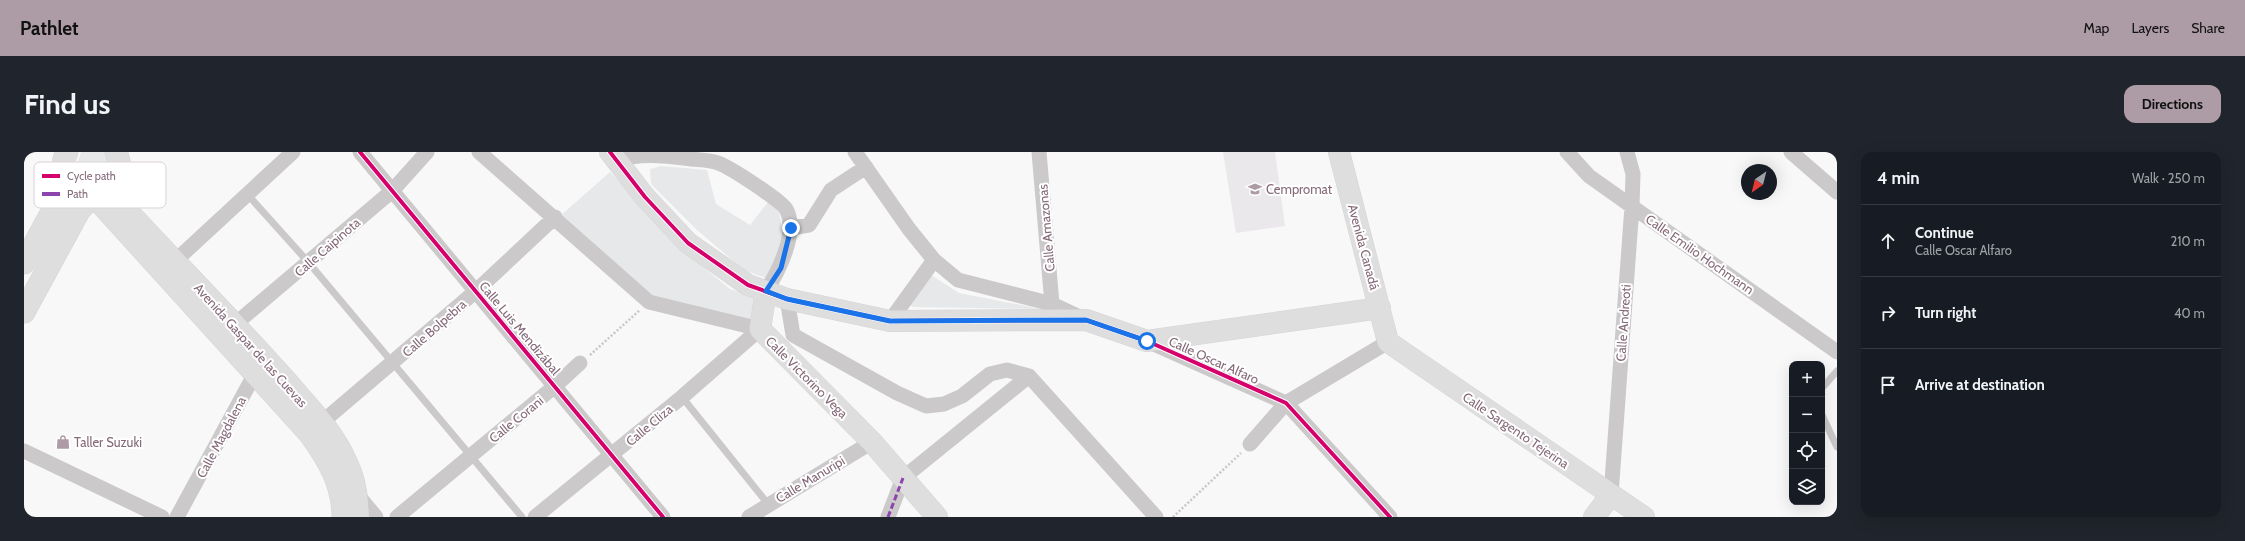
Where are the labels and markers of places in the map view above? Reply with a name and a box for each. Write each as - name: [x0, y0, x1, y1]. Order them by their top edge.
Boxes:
- school or university icon: Cempromat: [1247, 181, 1263, 197]
- place label: Cempromat: [1266, 181, 1333, 197]
- shop icon: Taller Suzuki: [55, 434, 71, 450]
- place label: Taller Suzuki: [74, 434, 142, 450]

